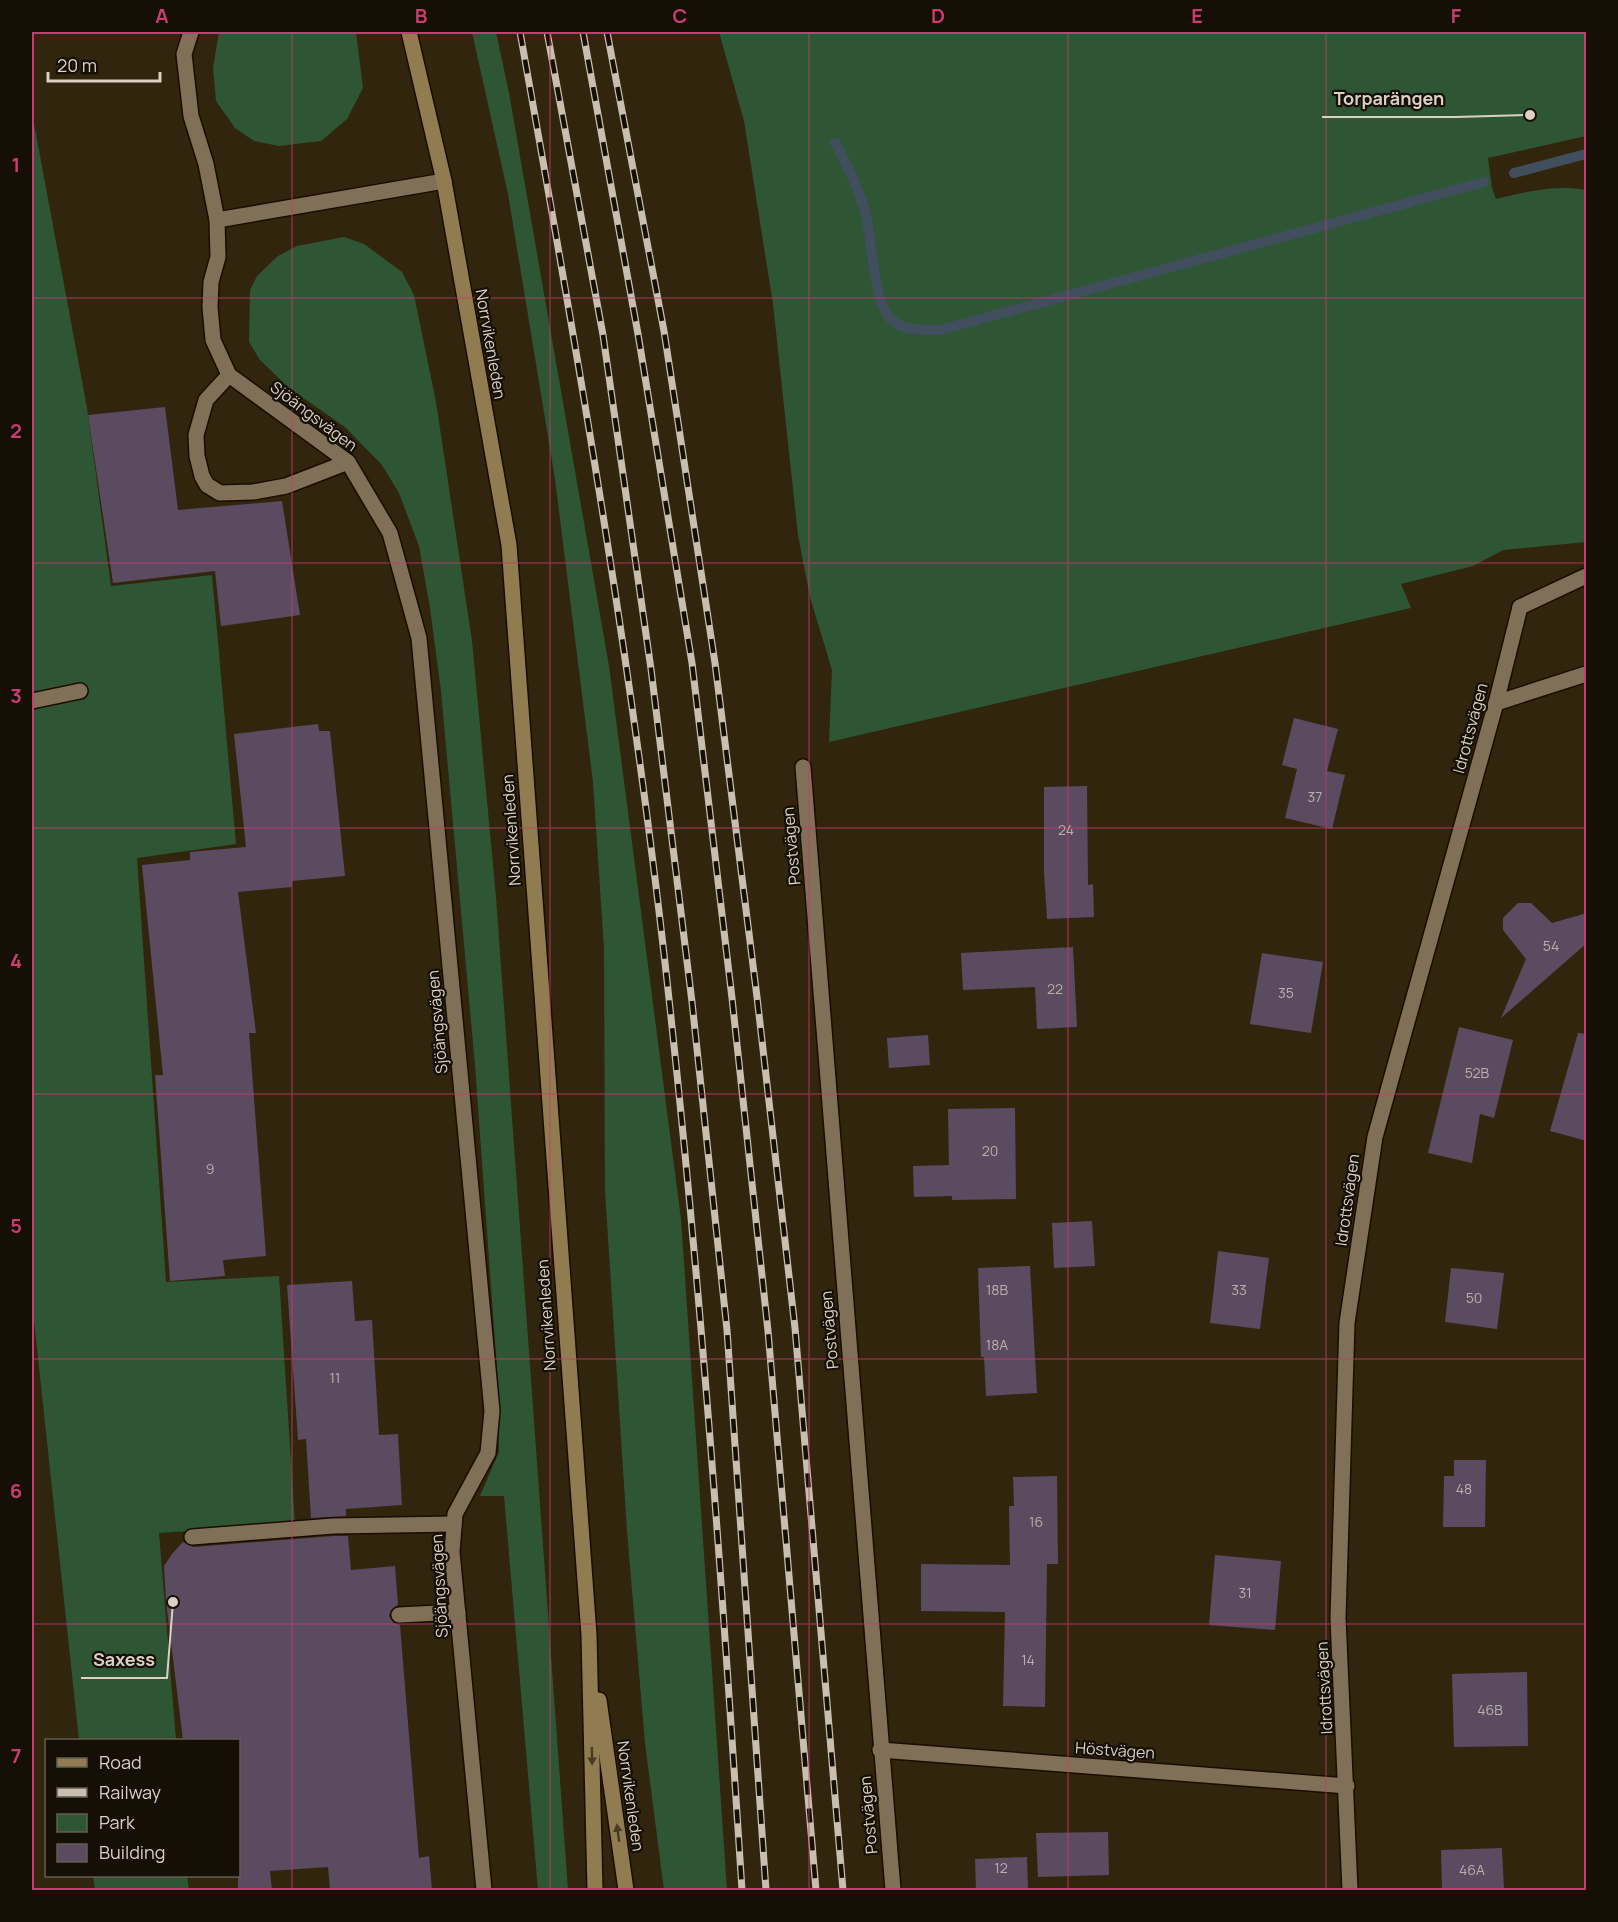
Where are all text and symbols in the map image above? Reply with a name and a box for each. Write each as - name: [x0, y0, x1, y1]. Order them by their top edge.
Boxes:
- text: A: [155, 2, 169, 29]
- text: B: [415, 2, 428, 29]
- text: C: [673, 2, 687, 29]
- text: D: [931, 2, 945, 29]
- text: E: [1191, 2, 1203, 29]
- text: F: [1451, 2, 1462, 29]
- scale bar: [48, 45, 160, 83]
- text: 20 m: [57, 53, 97, 77]
- callout: Torparängen: [1322, 81, 1456, 117]
- text: Torparängen: [1334, 86, 1444, 110]
- text: 1: [12, 151, 20, 178]
- street label: Norrvikenleden: [470, 287, 512, 401]
- street label: Sjöängsvägen: [266, 376, 362, 456]
- text: 2: [10, 417, 22, 444]
- street label: Idrottsvägen: [1447, 680, 1493, 776]
- text: 3: [10, 682, 22, 709]
- street label: Norrvikenleden: [496, 774, 526, 886]
- house number: 37: [1308, 787, 1322, 806]
- street label: Postvägen: [777, 806, 805, 886]
- house number: 24: [1058, 820, 1074, 839]
- house number: 54: [1543, 936, 1559, 955]
- text: 4: [10, 947, 22, 974]
- street label: Sjöängsvägen: [422, 969, 452, 1075]
- house number: 22: [1047, 979, 1063, 998]
- house number: 35: [1278, 983, 1294, 1002]
- house number: 52B: [1465, 1063, 1490, 1082]
- house number: 20: [982, 1141, 998, 1160]
- street label: Idrottsvägen: [1330, 1152, 1364, 1248]
- house number: 9: [206, 1159, 214, 1178]
- text: 5: [10, 1212, 22, 1239]
- street label: Norrvikenleden: [531, 1259, 561, 1371]
- house number: 18B: [986, 1280, 1009, 1299]
- house number: 33: [1231, 1280, 1247, 1299]
- house number: 50: [1466, 1288, 1482, 1307]
- street label: Postvägen: [815, 1290, 843, 1370]
- house number: 18A: [986, 1335, 1008, 1354]
- house number: 11: [330, 1368, 340, 1387]
- text: 6: [10, 1477, 22, 1504]
- house number: 48: [1456, 1479, 1472, 1498]
- house number: 16: [1029, 1512, 1043, 1531]
- street label: Sjöängsvägen: [425, 1534, 453, 1638]
- house number: 31: [1238, 1583, 1252, 1602]
- street label: Idrottsvägen: [1311, 1641, 1337, 1735]
- callout: Saxess: [81, 1642, 167, 1678]
- text: Saxess: [93, 1647, 155, 1671]
- house number: 14: [1021, 1650, 1035, 1669]
- house number: 46B: [1477, 1700, 1503, 1719]
- street label: Höstvägen: [1074, 1736, 1156, 1764]
- legend: [45, 1739, 240, 1877]
- street label: Norrvikenleden: [612, 1739, 650, 1853]
- text: 7: [11, 1742, 21, 1769]
- one-way arrow: [587, 1747, 596, 1766]
- text: Road: [99, 1750, 142, 1774]
- street label: Postvägen: [854, 1775, 882, 1855]
- text: Railway: [99, 1780, 161, 1804]
- text: Park: [99, 1810, 136, 1834]
- one-way arrow: [613, 1823, 622, 1842]
- text: Building: [99, 1840, 165, 1864]
- house number: 12: [994, 1858, 1008, 1877]
- house number: 46A: [1459, 1860, 1485, 1879]

